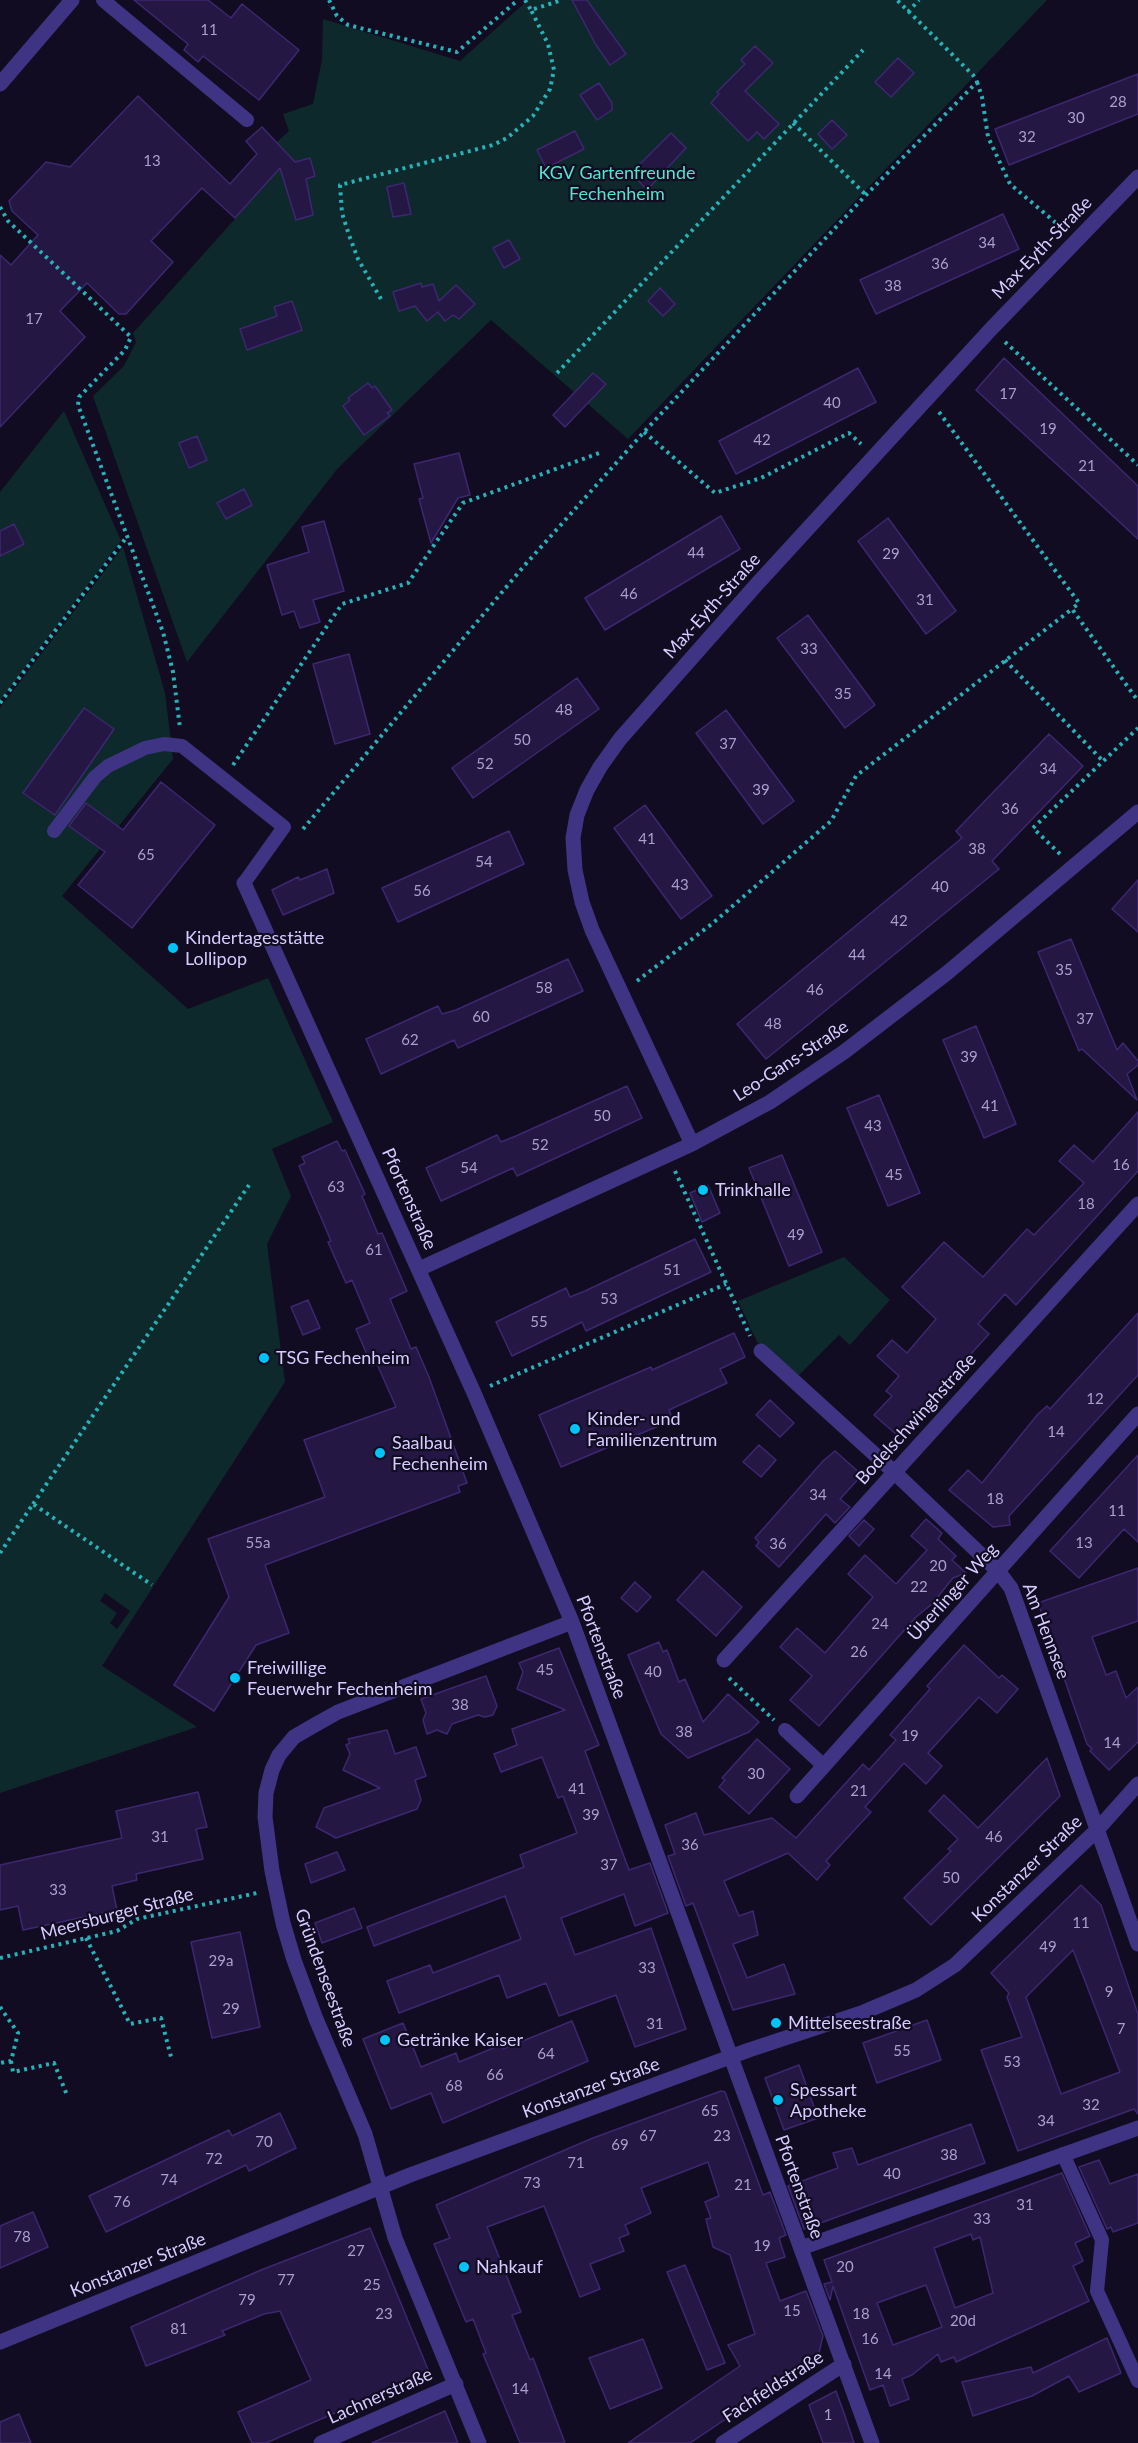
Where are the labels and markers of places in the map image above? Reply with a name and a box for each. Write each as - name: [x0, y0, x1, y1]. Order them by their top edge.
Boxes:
- place label: Kindertagesstätte Lollipop: [185, 927, 324, 970]
- marker: Kindertagesstätte Lollipop: [166, 941, 180, 955]
- place label: Trinkhalle: [715, 1179, 791, 1201]
- marker: Trinkhalle: [696, 1183, 710, 1197]
- place label: TSG Fechenheim: [276, 1347, 410, 1369]
- marker: TSG Fechenheim: [257, 1351, 271, 1365]
- place label: Kinder- und Familienzentrum: [587, 1408, 717, 1450]
- marker: Kinder- und Familienzentrum: [568, 1422, 582, 1436]
- place label: Saalbau Fechenheim: [392, 1432, 488, 1474]
- marker: Saalbau Fechenheim: [373, 1446, 387, 1460]
- place label: Freiwillige Feuerwehr Fechenheim: [247, 1657, 432, 1700]
- marker: Freiwillige Feuerwehr Fechenheim: [228, 1671, 242, 1685]
- place label: Mittelseestraße: [788, 2012, 911, 2034]
- marker: Mittelseestraße: [769, 2016, 783, 2030]
- place label: Getränke Kaiser: [397, 2029, 523, 2051]
- marker: Getränke Kaiser: [378, 2033, 392, 2047]
- place label: Spessart Apotheke: [790, 2079, 866, 2122]
- marker: Spessart Apotheke: [771, 2093, 785, 2107]
- place label: Nahkauf: [476, 2256, 543, 2278]
- marker: Nahkauf: [457, 2260, 471, 2274]

